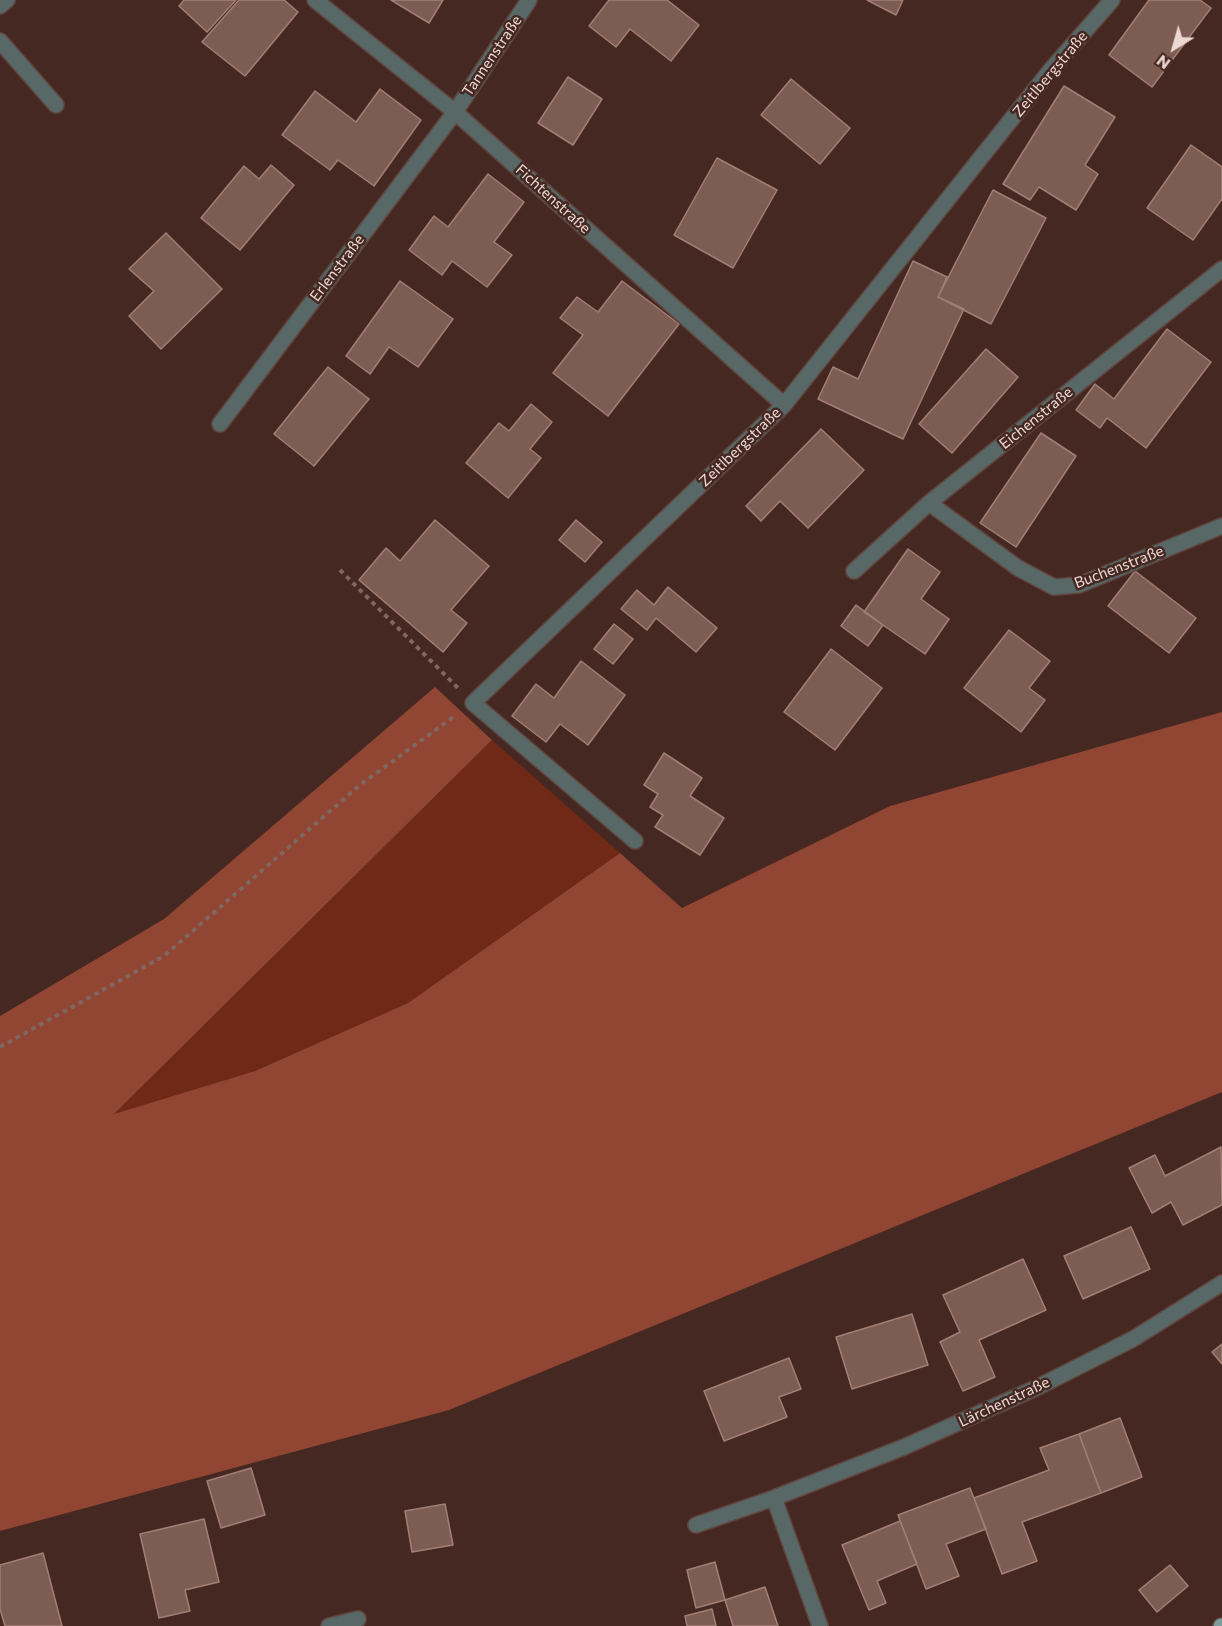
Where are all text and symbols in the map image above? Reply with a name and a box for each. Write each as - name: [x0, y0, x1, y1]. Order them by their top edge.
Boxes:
- street label: Tannenstraße: [458, 12, 526, 100]
- north arrow: [1144, 18, 1204, 78]
- street label: Zeitlbergstraße: [1009, 27, 1091, 121]
- text: N: [1152, 52, 1173, 74]
- street label: Fichtenstraße: [512, 161, 594, 237]
- street label: Erlenstraße: [306, 231, 368, 305]
- street label: Eichenstraße: [996, 383, 1076, 453]
- street label: Zeitlbergstraße: [696, 404, 784, 490]
- street label: Buchenstraße: [1072, 542, 1166, 592]
- street label: Lärchenstraße: [956, 1373, 1052, 1431]

